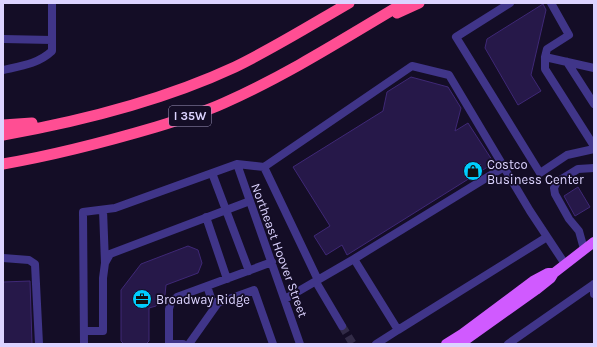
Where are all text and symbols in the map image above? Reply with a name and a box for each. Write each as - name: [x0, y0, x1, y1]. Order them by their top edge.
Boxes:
- road number: I 35W: [169, 106, 211, 126]
- place label: Costco Business Center: [487, 157, 584, 187]
- shop icon: Costco Business Center: [462, 160, 484, 182]
- street label: Northeast Hoover Street: [248, 181, 311, 319]
- office icon: Broadway Ridge: [131, 288, 153, 310]
- place label: Broadway Ridge: [156, 292, 250, 307]

